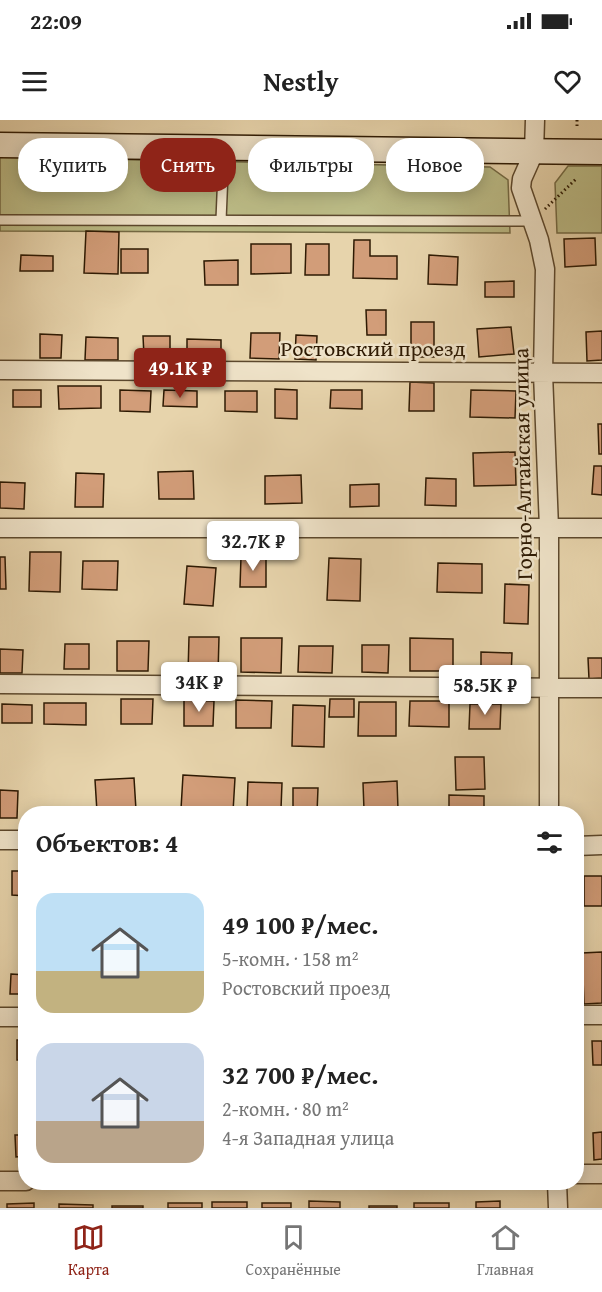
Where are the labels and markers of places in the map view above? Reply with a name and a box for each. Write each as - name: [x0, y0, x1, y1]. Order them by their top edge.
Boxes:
- pin: 49.1K ₽: [125, 348, 235, 399]
- pin: 32.7K ₽: [198, 521, 308, 572]
- pin: 34K ₽: [157, 662, 241, 713]
- pin: 58.5K ₽: [430, 665, 540, 716]

